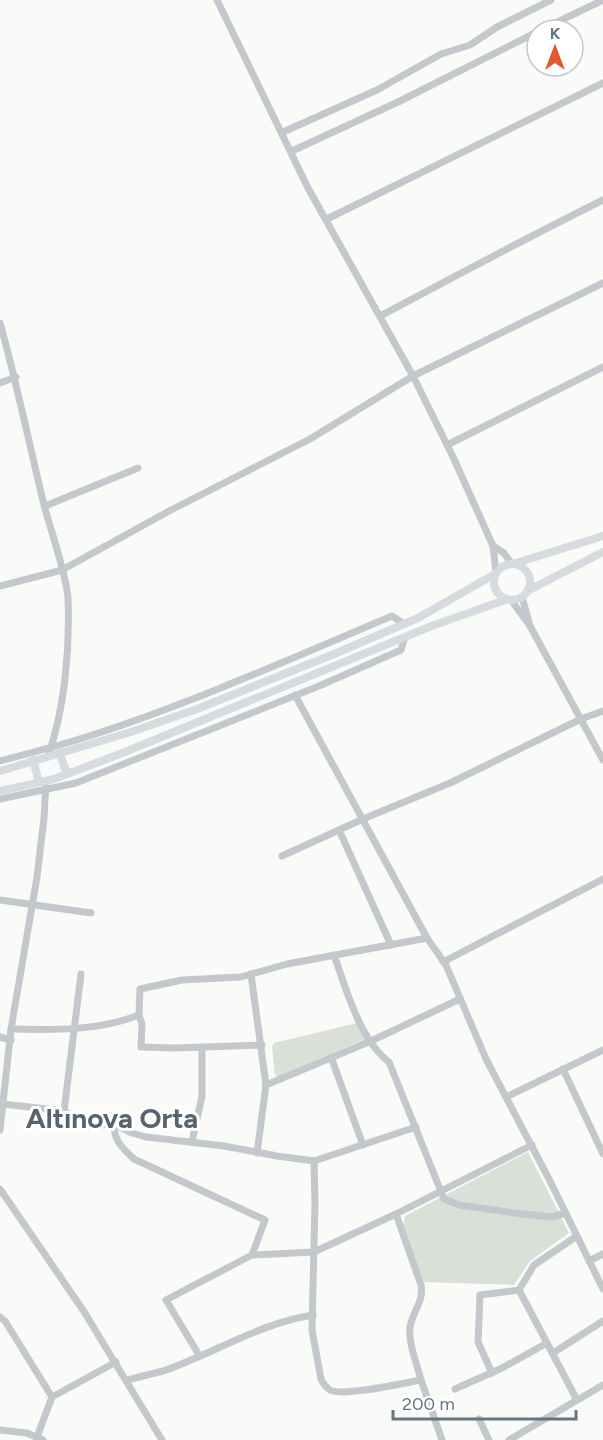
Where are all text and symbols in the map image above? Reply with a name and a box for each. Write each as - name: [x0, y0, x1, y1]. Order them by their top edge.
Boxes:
- north arrow: [525, 18, 585, 78]
- text: K: [550, 24, 561, 43]
- district label: Altınova Orta: [26, 1101, 198, 1135]
- scale bar: [393, 1383, 576, 1421]
- text: 200 m: [402, 1393, 455, 1415]

